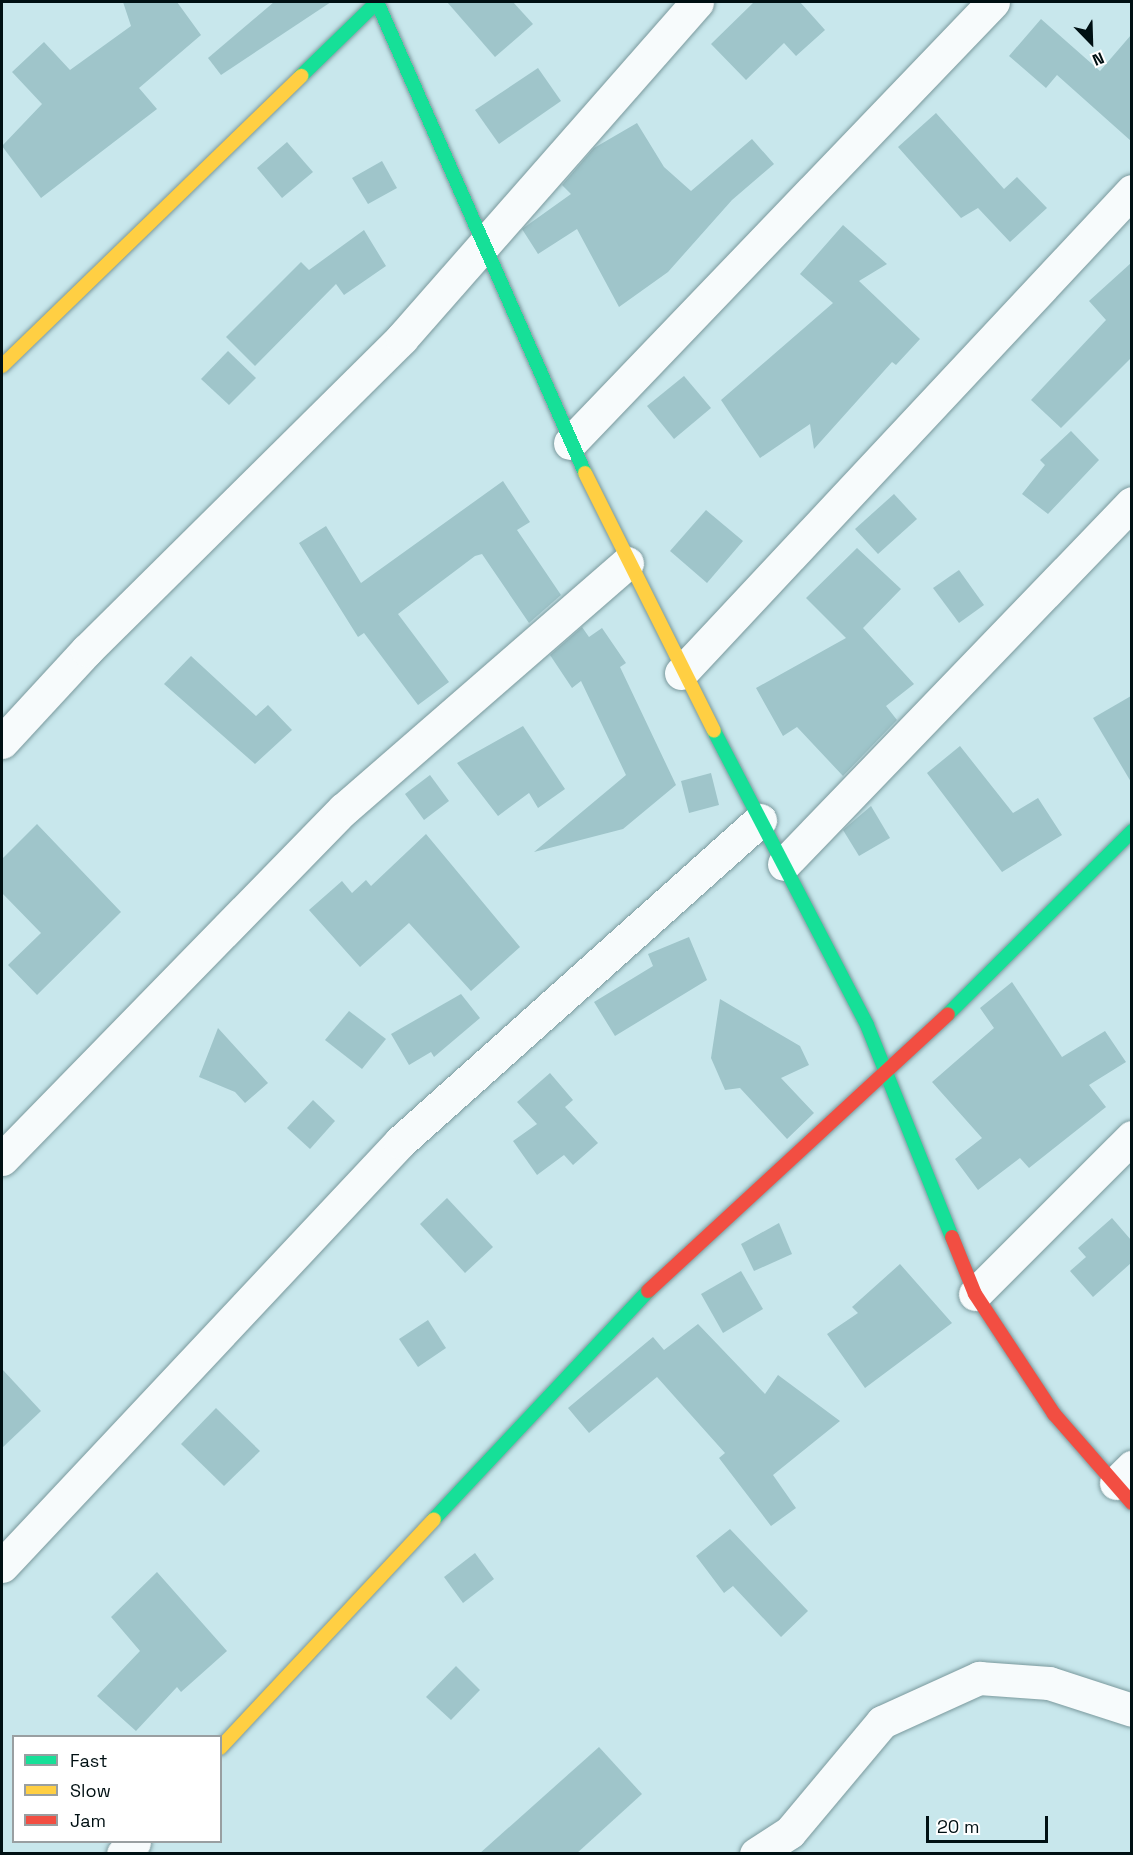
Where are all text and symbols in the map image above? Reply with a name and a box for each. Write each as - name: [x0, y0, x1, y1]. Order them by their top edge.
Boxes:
- north arrow: [1061, 12, 1121, 72]
- text: N: [1089, 47, 1107, 71]
- legend: [12, 1735, 222, 1843]
- text: Fast: [70, 1749, 107, 1772]
- text: Slow: [70, 1779, 111, 1802]
- scale bar: [929, 1804, 1050, 1842]
- text: Jam: [70, 1809, 106, 1832]
- text: 20 m: [937, 1815, 980, 1838]

